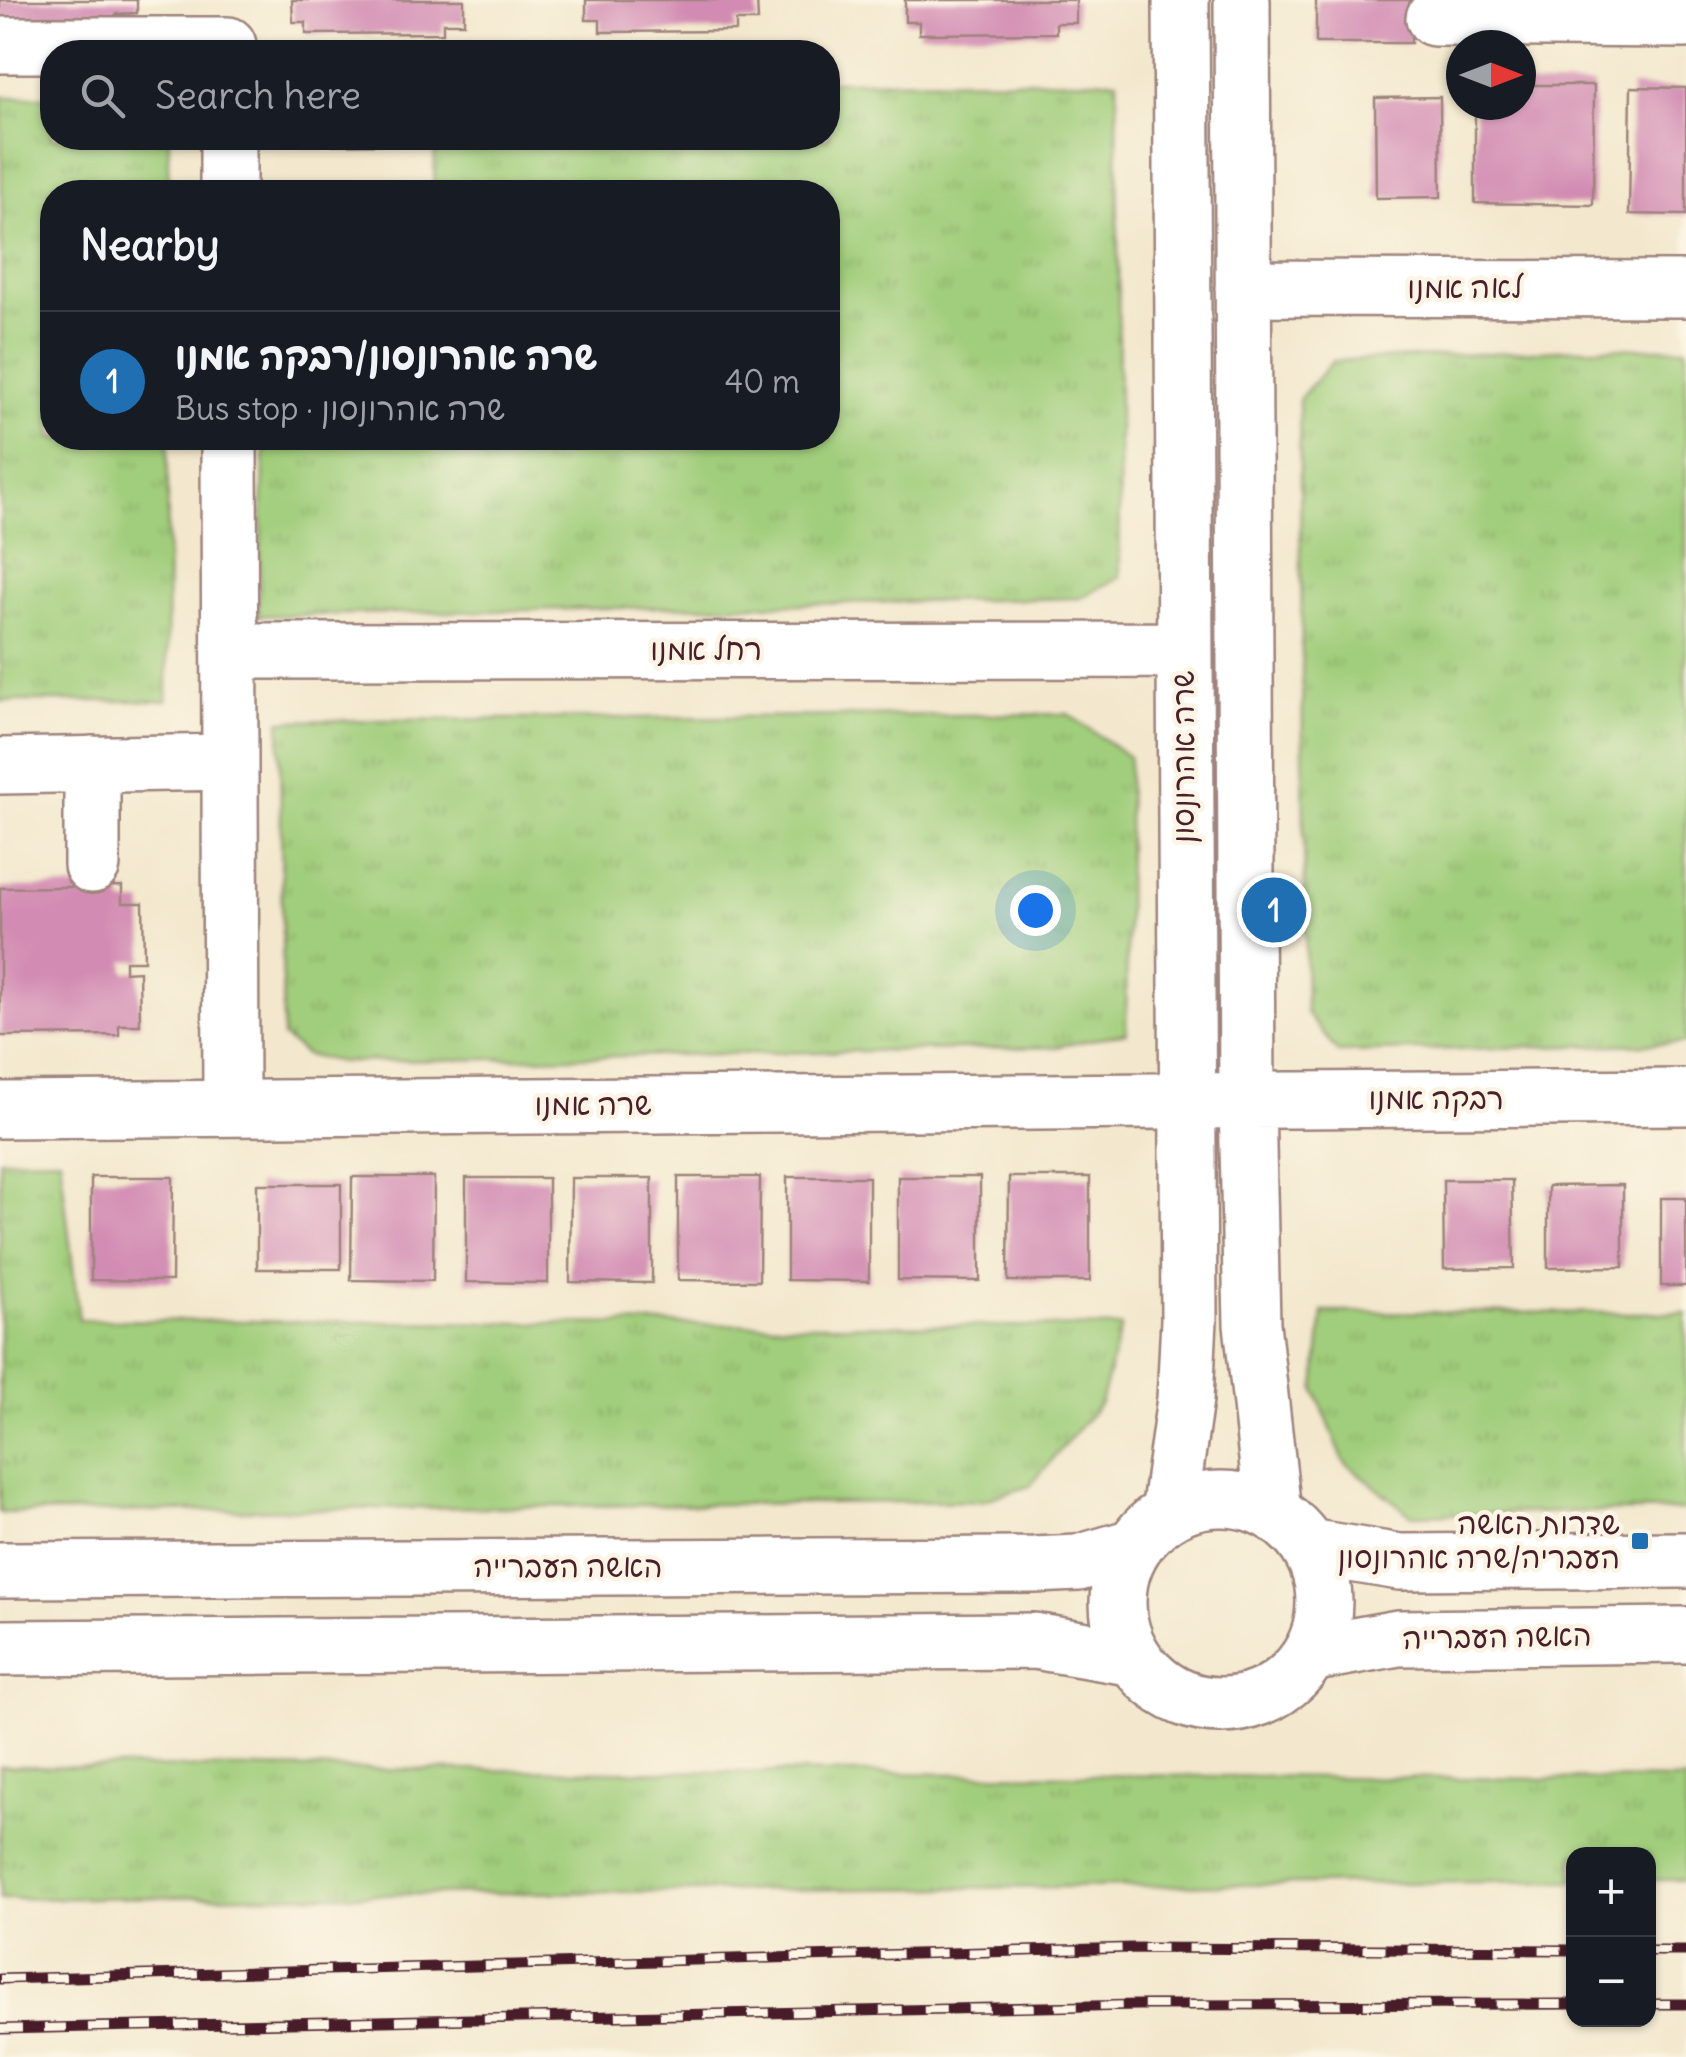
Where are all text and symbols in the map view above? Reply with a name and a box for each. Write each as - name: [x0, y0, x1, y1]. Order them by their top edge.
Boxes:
- north arrow: [1446, 30, 1536, 120]
- search box: [40, 40, 840, 150]
- icon: search: [75, 68, 130, 123]
- text: Search here: [155, 72, 361, 119]
- text: Nearby: [80, 219, 219, 271]
- street label: לאה אמנו: [1407, 268, 1524, 306]
- text: שרה אהרונסון/רבקה אמנו: [175, 332, 597, 379]
- text: 1: [106, 361, 119, 402]
- text: 40 m: [725, 361, 800, 402]
- text: Bus stop · שרה אהרונסון: [175, 388, 505, 429]
- street label: רחל אמנו: [650, 630, 762, 668]
- street label: שרה אהרונסון: [1164, 670, 1202, 844]
- pin: 1: [1242, 872, 1306, 948]
- your location: [1010, 885, 1061, 936]
- street label: רבקה אמנו: [1368, 1079, 1504, 1117]
- street label: שרה אמנו: [534, 1085, 652, 1123]
- place label: שדרות האשה העבריה/שרה אהרונסון: [1337, 1504, 1620, 1576]
- marker: שדרות האשה העבריה/שרה אהרונסון: [1629, 1530, 1651, 1552]
- street label: האשה העברייה: [473, 1547, 663, 1585]
- street label: האשה העברייה: [1402, 1615, 1592, 1657]
- map controls: [1566, 1847, 1656, 2027]
- button: +: [1566, 1847, 1656, 1937]
- button: −: [1566, 1937, 1656, 2027]

